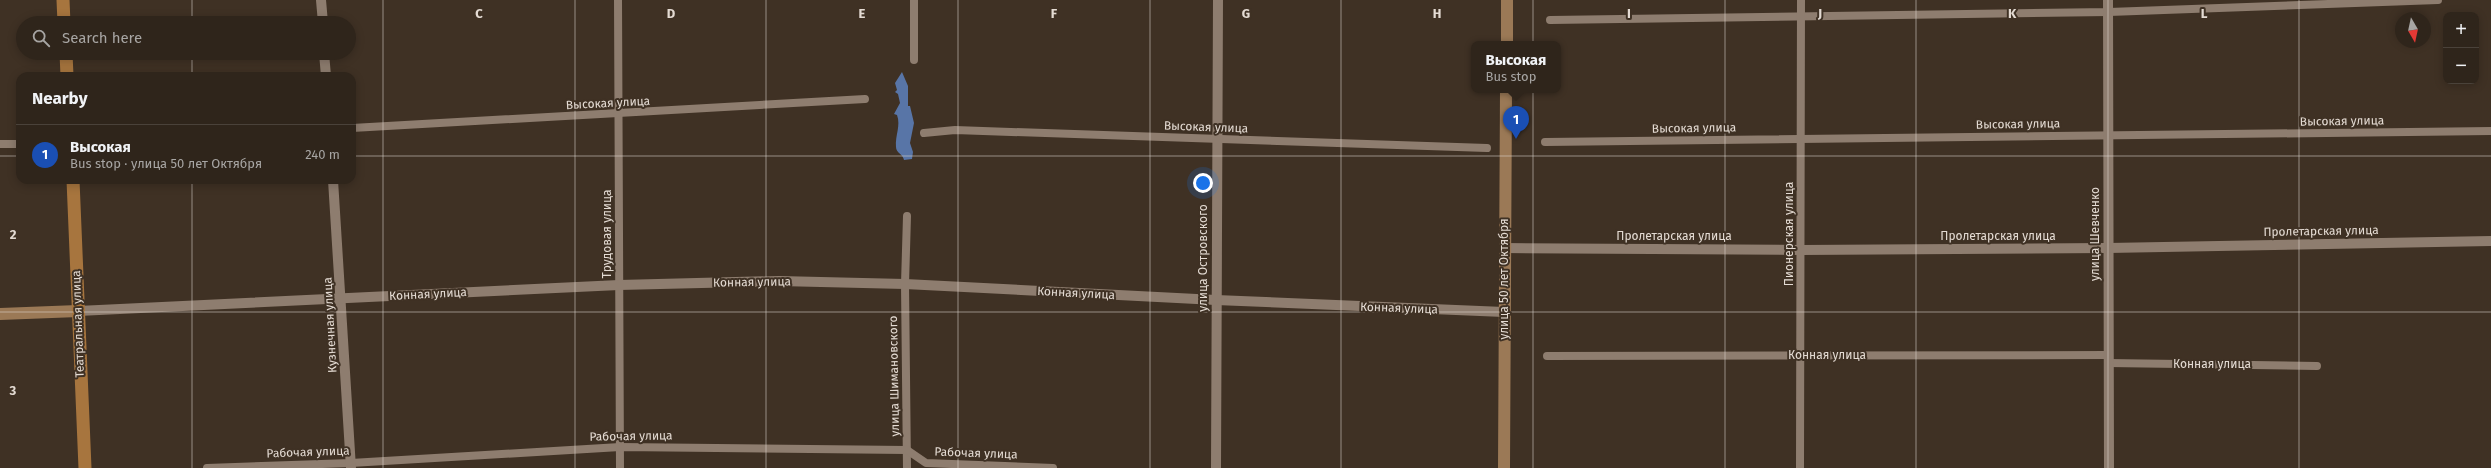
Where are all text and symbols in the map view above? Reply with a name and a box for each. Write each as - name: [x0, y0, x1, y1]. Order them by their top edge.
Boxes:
- text: C: [475, 6, 483, 21]
- text: D: [667, 6, 676, 21]
- text: E: [859, 6, 866, 21]
- text: F: [1051, 6, 1058, 21]
- text: G: [1242, 6, 1250, 21]
- text: H: [1433, 6, 1441, 21]
- text: I: [1627, 6, 1631, 21]
- text: J: [1817, 6, 1822, 21]
- text: K: [2008, 6, 2017, 21]
- text: L: [2201, 6, 2208, 21]
- north arrow: [2395, 12, 2431, 48]
- map controls: [2443, 12, 2479, 84]
- button: +: [2443, 12, 2479, 48]
- search box: [16, 16, 356, 60]
- icon: search: [30, 27, 52, 49]
- text: Search here: [62, 29, 142, 47]
- popup: [1471, 41, 1561, 93]
- button: −: [2443, 48, 2479, 84]
- text: Высокая: [1486, 51, 1546, 69]
- text: Bus stop: [1486, 69, 1536, 84]
- text: Nearby: [32, 88, 87, 109]
- street label: Высокая улица: [565, 94, 651, 112]
- pin: 1: [1503, 106, 1529, 139]
- street label: Высокая улица: [2300, 113, 2384, 129]
- street label: Высокая улица: [1976, 116, 2060, 132]
- street label: Высокая улица: [1164, 119, 1248, 135]
- street label: Высокая улица: [1652, 120, 1736, 136]
- text: Высокая: [70, 138, 131, 156]
- text: 1: [42, 147, 48, 162]
- text: 240 m: [305, 147, 340, 162]
- text: Bus stop · улица 50 лет Октября: [70, 156, 262, 171]
- your location: [1193, 173, 1213, 193]
- street label: Пионерская улица: [1782, 182, 1796, 286]
- street label: улица Шевченко: [2088, 187, 2102, 281]
- street label: Трудовая улица: [600, 189, 614, 279]
- street label: улица Островского: [1196, 204, 1210, 312]
- street label: улица 50 лет Октября: [1497, 218, 1511, 340]
- street label: Пролетарская улица: [2263, 223, 2379, 239]
- text: 2: [10, 227, 17, 242]
- street label: Пролетарская улица: [1616, 229, 1732, 243]
- street label: Пролетарская улица: [1940, 229, 2056, 243]
- street label: Театральная улица: [69, 270, 87, 378]
- street label: Конная улица: [713, 274, 791, 290]
- street label: Кузнечная улица: [320, 277, 340, 373]
- street label: Конная улица: [1037, 284, 1115, 302]
- street label: Конная улица: [389, 285, 467, 303]
- street label: Конная улица: [1360, 300, 1438, 316]
- street label: улица Шимановского: [886, 315, 902, 437]
- street label: Конная улица: [1788, 348, 1866, 362]
- street label: Конная улица: [2173, 357, 2251, 371]
- text: 3: [9, 383, 17, 398]
- street label: Рабочая улица: [589, 428, 673, 444]
- street label: Рабочая улица: [266, 444, 350, 460]
- street label: Рабочая улица: [934, 445, 1018, 461]

